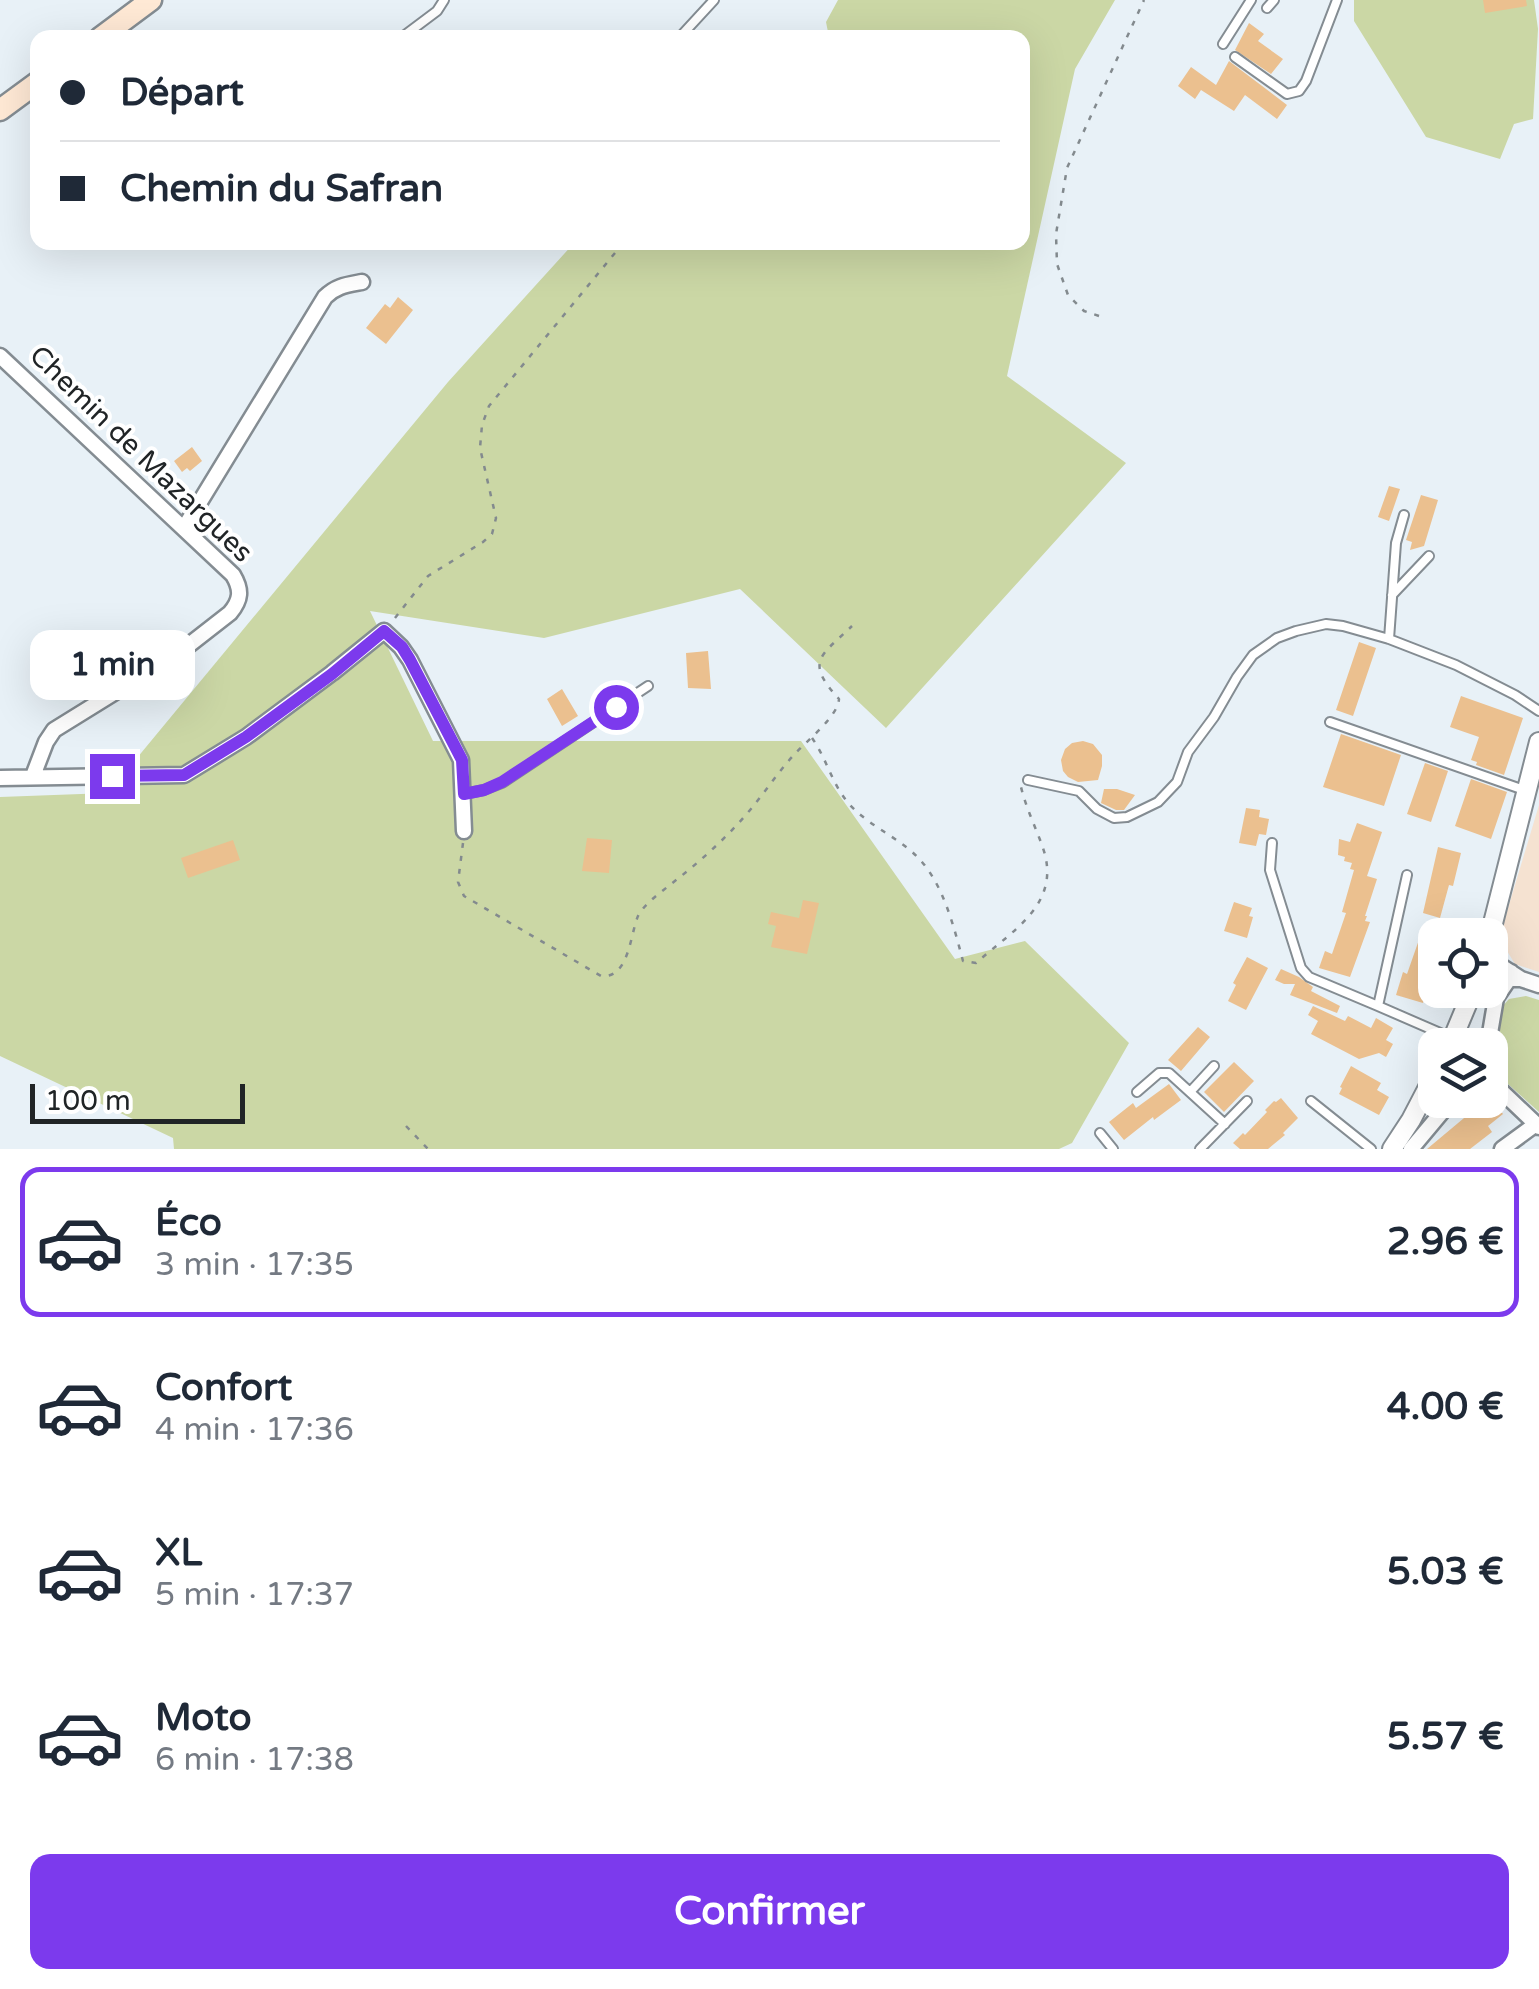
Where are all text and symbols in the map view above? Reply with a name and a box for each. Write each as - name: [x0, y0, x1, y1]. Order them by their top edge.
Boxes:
- text: Départ: [120, 70, 244, 116]
- text: Chemin du Safran: [120, 166, 443, 212]
- street label: Chemin de Mazargues: [22, 339, 260, 569]
- callout: 1 min: [29, 631, 194, 701]
- text: 1 min: [70, 646, 155, 684]
- route start: [594, 685, 639, 730]
- route end: [90, 754, 135, 799]
- map controls: [1418, 918, 1508, 1118]
- button: locate: [1418, 918, 1508, 1008]
- button: layers: [1418, 1028, 1508, 1118]
- scale bar: [30, 1079, 245, 1124]
- text: 100 m: [45, 1084, 131, 1118]
- icon: car: [35, 1197, 125, 1287]
- text: Éco: [155, 1200, 222, 1246]
- text: 2.96 €: [1387, 1219, 1504, 1265]
- text: 3 min · 17:35: [155, 1246, 354, 1284]
- icon: car: [35, 1362, 125, 1452]
- text: Confort: [155, 1365, 292, 1411]
- text: 4.00 €: [1387, 1384, 1504, 1430]
- text: 4 min · 17:36: [155, 1411, 354, 1449]
- icon: car: [35, 1527, 125, 1617]
- text: XL: [155, 1530, 202, 1576]
- text: 5.03 €: [1387, 1549, 1504, 1595]
- text: 5 min · 17:37: [155, 1576, 354, 1614]
- icon: car: [35, 1692, 125, 1782]
- text: Moto: [155, 1695, 251, 1741]
- text: 5.57 €: [1387, 1714, 1504, 1760]
- text: 6 min · 17:38: [155, 1741, 354, 1779]
- button: Confirmer: [30, 1854, 1509, 1969]

